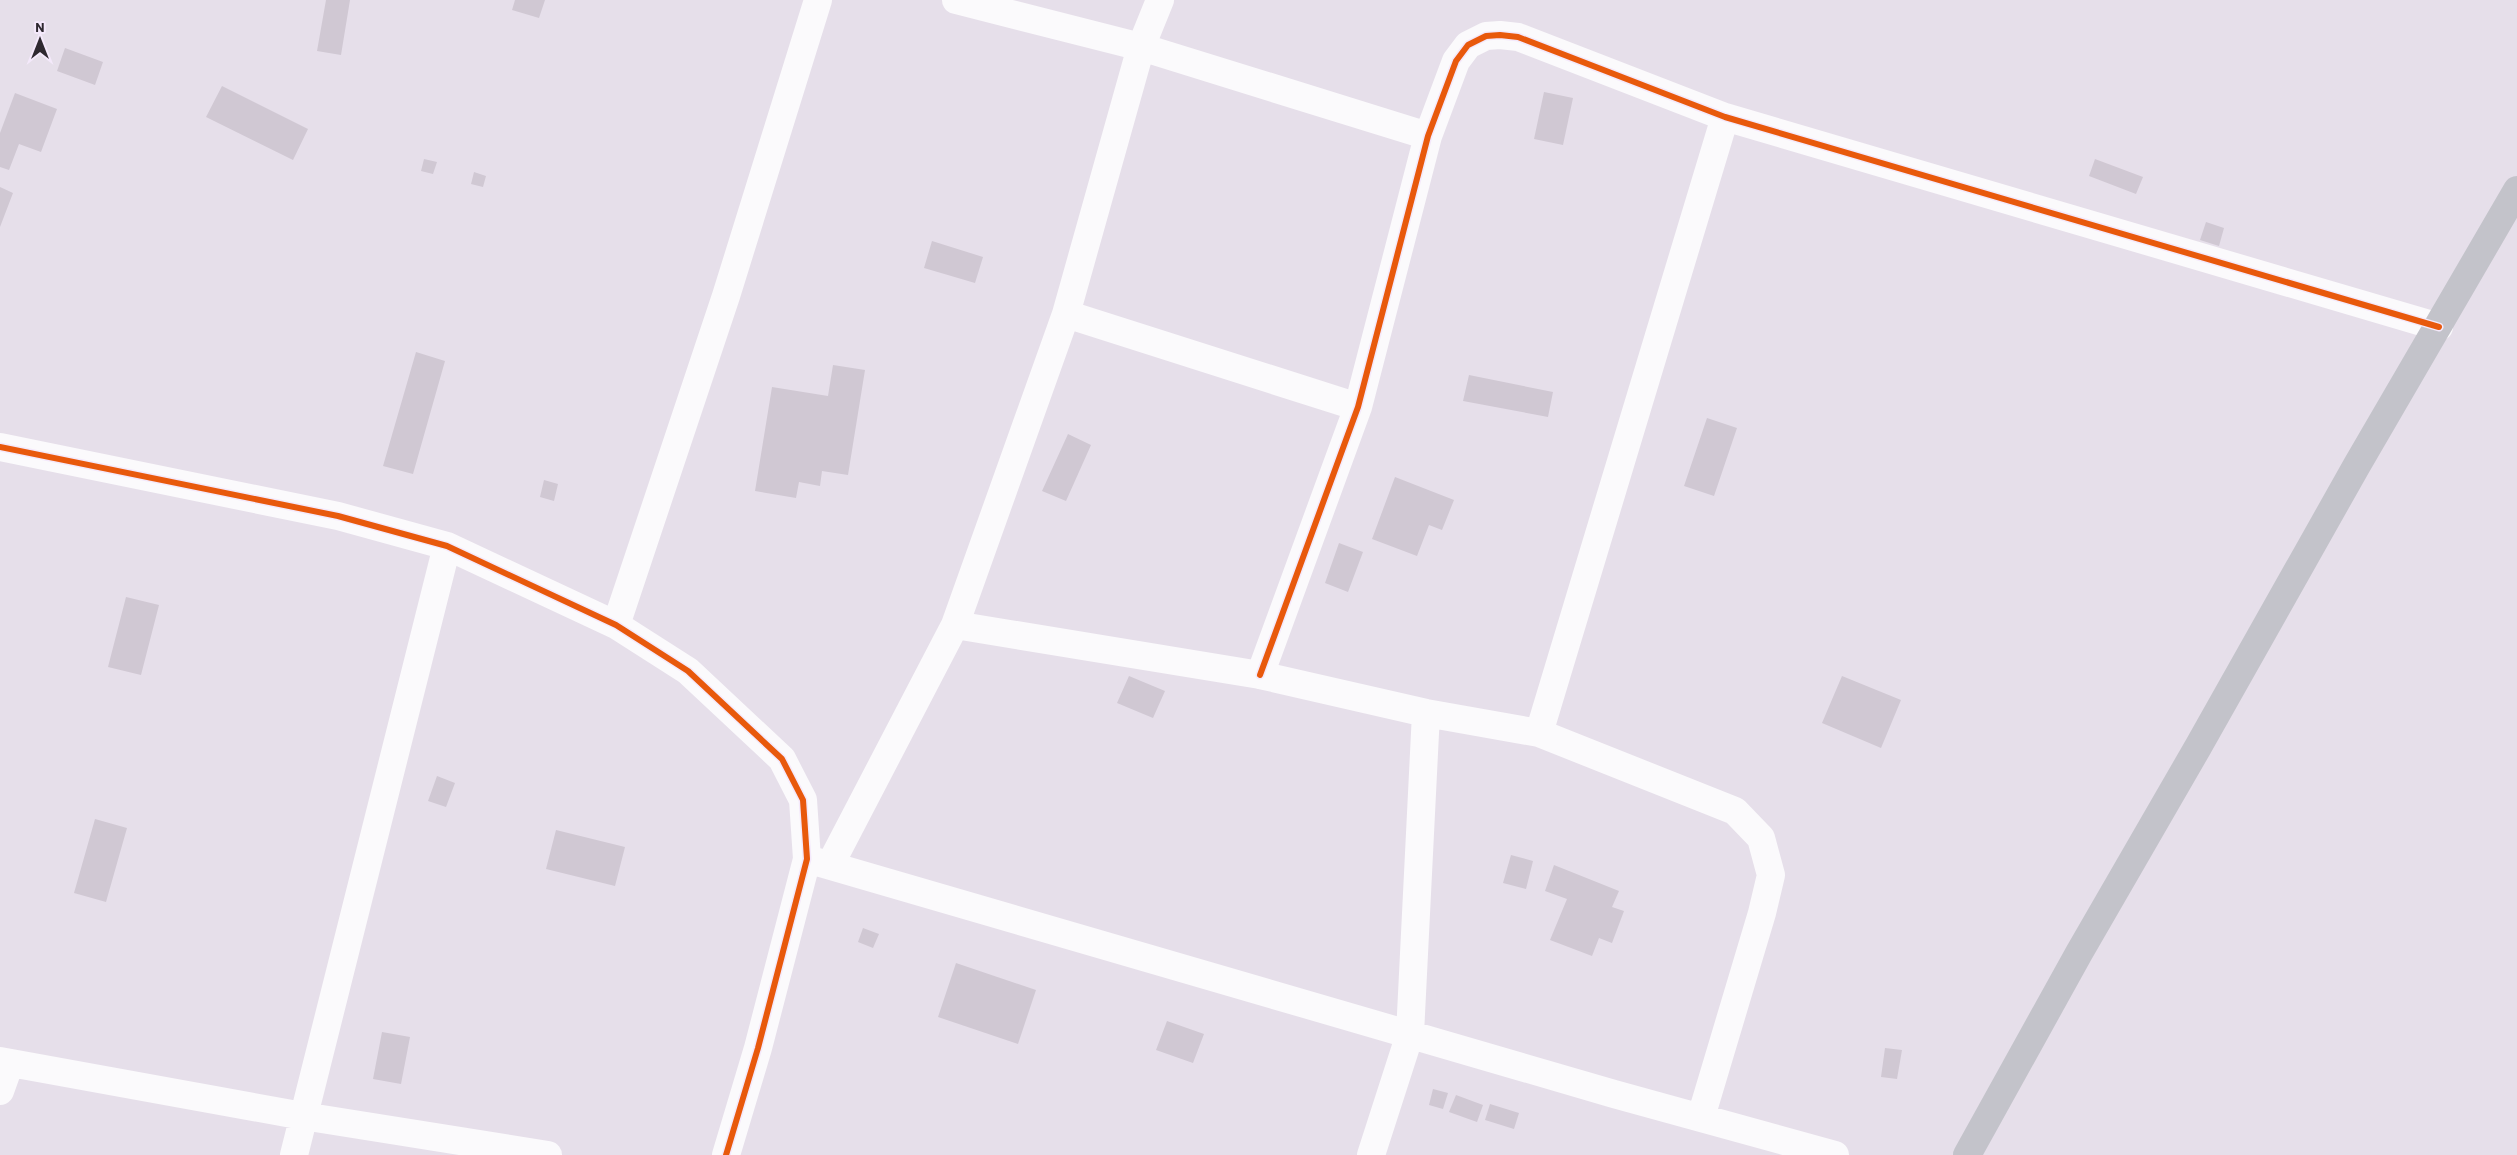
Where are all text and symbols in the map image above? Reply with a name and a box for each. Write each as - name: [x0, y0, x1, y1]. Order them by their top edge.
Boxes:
- north arrow: [15, 15, 65, 65]
- text: N: [35, 18, 45, 35]

